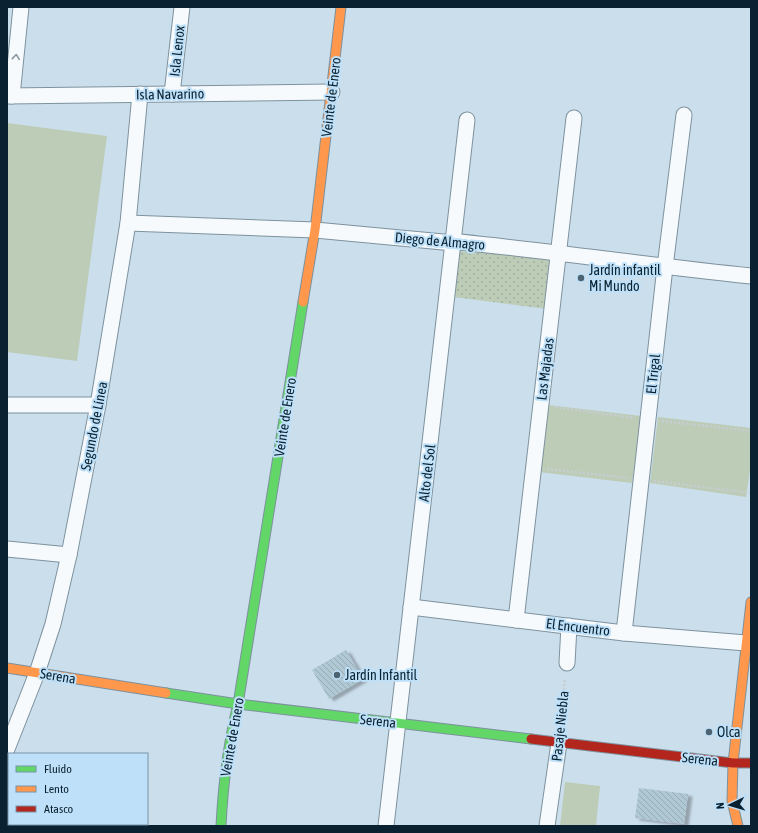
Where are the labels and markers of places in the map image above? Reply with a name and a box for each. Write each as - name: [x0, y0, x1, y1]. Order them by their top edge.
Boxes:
- place label: Jardín infantil Mi Mundo: [589, 262, 661, 294]
- marker: Jardín infantil Mi Mundo: [576, 273, 586, 283]
- place label: Jardín Infantil: [345, 667, 417, 683]
- marker: Jardín Infantil: [332, 670, 342, 680]
- place label: Olca: [717, 724, 740, 740]
- marker: Olca: [704, 727, 714, 737]

